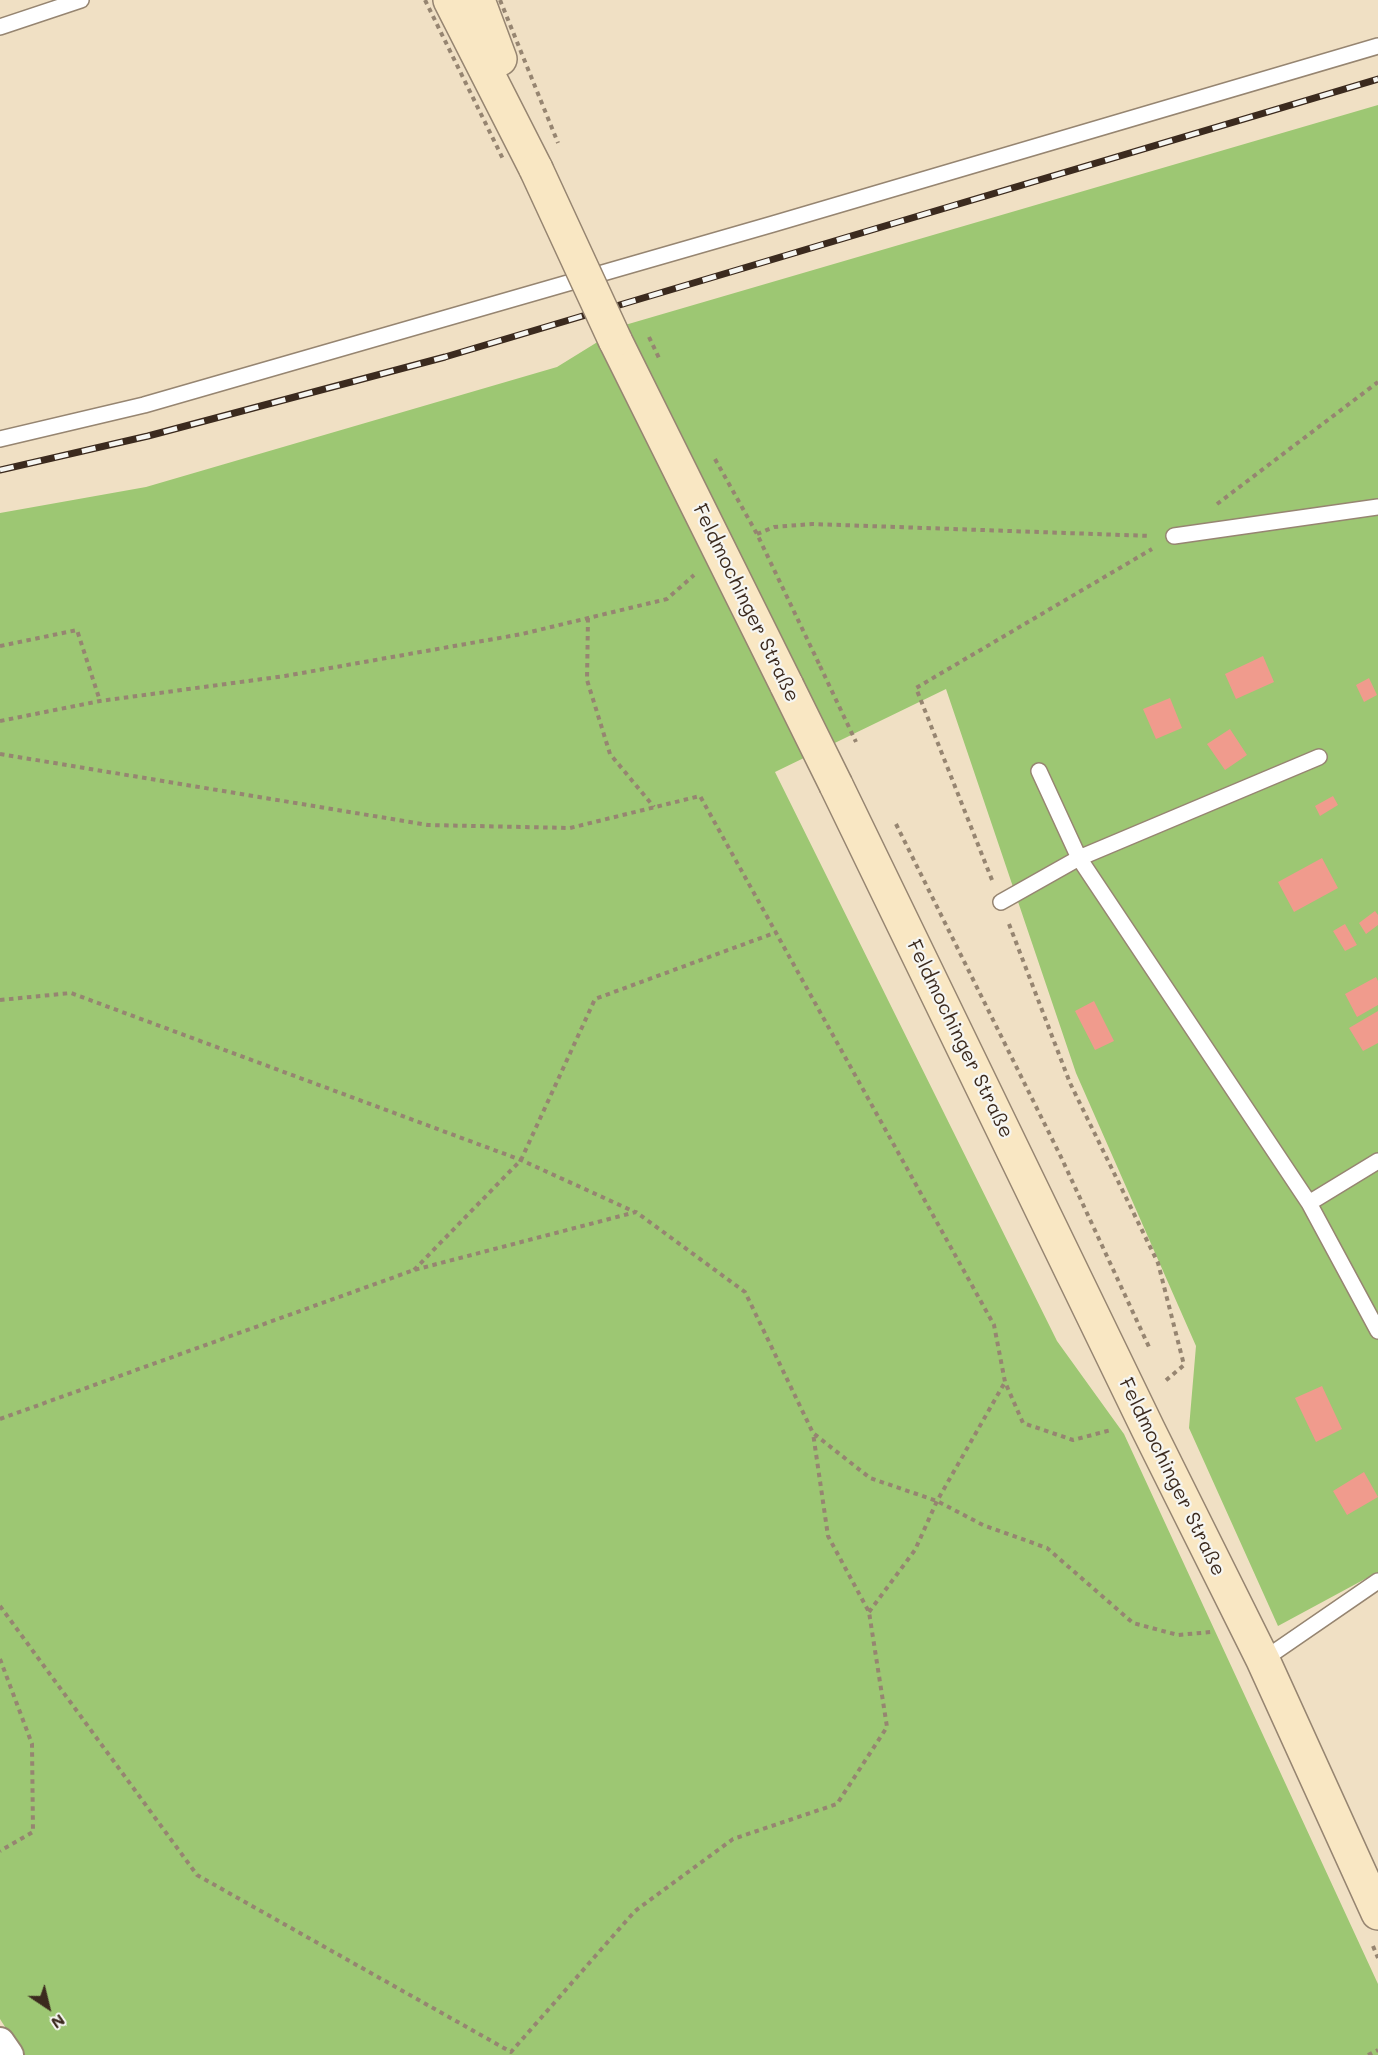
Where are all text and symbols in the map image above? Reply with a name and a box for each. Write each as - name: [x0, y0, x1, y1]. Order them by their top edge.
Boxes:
- street label: Feldmochinger Straße: [688, 500, 804, 706]
- street label: Feldmochinger Straße: [902, 936, 1018, 1142]
- street label: Feldmochinger Straße: [1114, 1374, 1230, 1580]
- north arrow: [18, 1977, 78, 2037]
- text: N: [48, 2010, 70, 2034]

